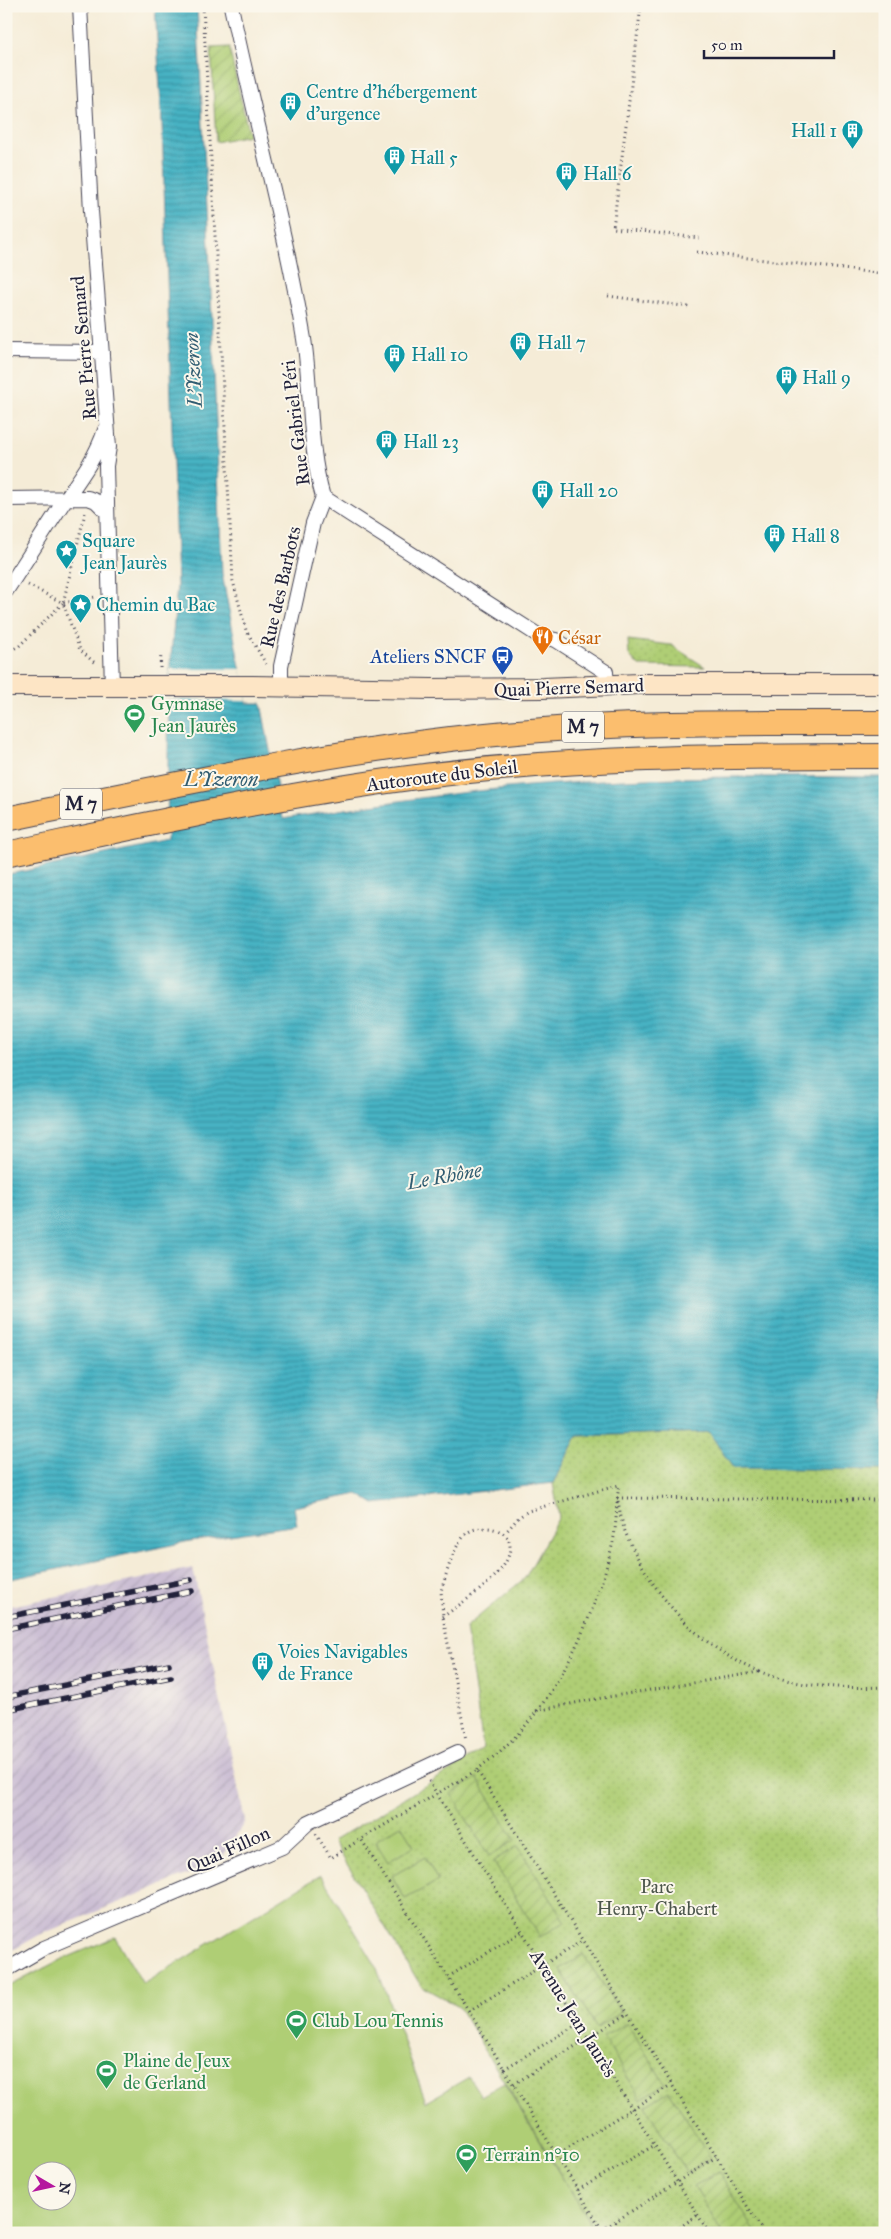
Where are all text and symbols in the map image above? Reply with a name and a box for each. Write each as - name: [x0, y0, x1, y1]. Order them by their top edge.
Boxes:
- scale bar: [704, 28, 834, 60]
- text: 50 m: [711, 36, 743, 54]
- place label: Centre d'hébergement d'urgence: [306, 80, 478, 126]
- building icon: Centre d'hébergement d'urgence: [278, 90, 302, 121]
- building icon: Hall 1: [841, 118, 865, 149]
- place label: Hall 1: [791, 119, 837, 142]
- building icon: Hall 5: [382, 145, 406, 176]
- place label: Hall 5: [410, 146, 458, 169]
- building icon: Hall 6: [555, 161, 579, 192]
- place label: Hall 6: [583, 162, 633, 185]
- street label: Rue Pierre Semard: [66, 274, 101, 421]
- building icon: Hall 7: [509, 330, 533, 361]
- place label: Hall 7: [537, 331, 586, 354]
- water label: L'Yzeron: [179, 332, 207, 409]
- building icon: Hall 10: [383, 342, 407, 373]
- place label: Hall 10: [411, 343, 468, 366]
- street label: Rue Gabriel Péri: [276, 359, 315, 487]
- building icon: Hall 9: [774, 365, 798, 396]
- place label: Hall 9: [802, 366, 851, 389]
- building icon: Hall 23: [375, 429, 399, 460]
- place label: Hall 23: [403, 430, 459, 453]
- building icon: Hall 20: [531, 478, 555, 509]
- place label: Hall 20: [559, 479, 618, 502]
- building icon: Hall 8: [763, 523, 787, 554]
- street label: Rue des Barbots: [255, 524, 306, 650]
- place label: Hall 8: [791, 524, 840, 547]
- place label: Square Jean Jaurès: [80, 529, 167, 575]
- place icon: Square Jean Jaurès: [54, 539, 78, 570]
- place icon: Chemin du Bac: [68, 592, 92, 623]
- place label: Chemin du Bac: [96, 593, 215, 616]
- restaurant icon: César: [530, 625, 554, 656]
- place label: César: [558, 626, 602, 649]
- bus stop icon: Ateliers SNCF: [490, 644, 514, 675]
- place label: Ateliers SNCF: [369, 645, 487, 668]
- street label: Quai Pierre Semard: [493, 673, 645, 702]
- place label: Gymnase Jean Jaurès: [149, 692, 236, 738]
- sports icon: Gymnase Jean Jaurès: [123, 702, 147, 733]
- road number: M 7: [562, 712, 604, 742]
- street label: Autoroute du Soleil: [364, 755, 520, 796]
- water label: L'Yzeron: [183, 767, 259, 791]
- road number: M 7: [60, 789, 102, 820]
- water label: Le Rhône: [404, 1158, 484, 1195]
- place label: Voies Navigables de France: [277, 1640, 408, 1685]
- building icon: Voies Navigables de France: [250, 1650, 274, 1681]
- street label: Quai Fillon: [183, 1821, 273, 1878]
- park label: Parc Henry-Chabert: [597, 1875, 718, 1920]
- street label: Avenue Jean Jaurès: [524, 1944, 622, 2082]
- sports icon: Club Lou Tennis: [284, 2008, 308, 2039]
- place label: Club Lou Tennis: [312, 2009, 444, 2032]
- place label: Plaine de Jeux de Gerland: [123, 2049, 230, 2094]
- sports icon: Plaine de Jeux de Gerland: [95, 2059, 119, 2090]
- sports icon: Terrain n°10: [455, 2142, 479, 2173]
- place label: Terrain n°10: [483, 2143, 580, 2166]
- north arrow: [28, 2162, 78, 2212]
- text: N: [55, 2181, 74, 2195]

